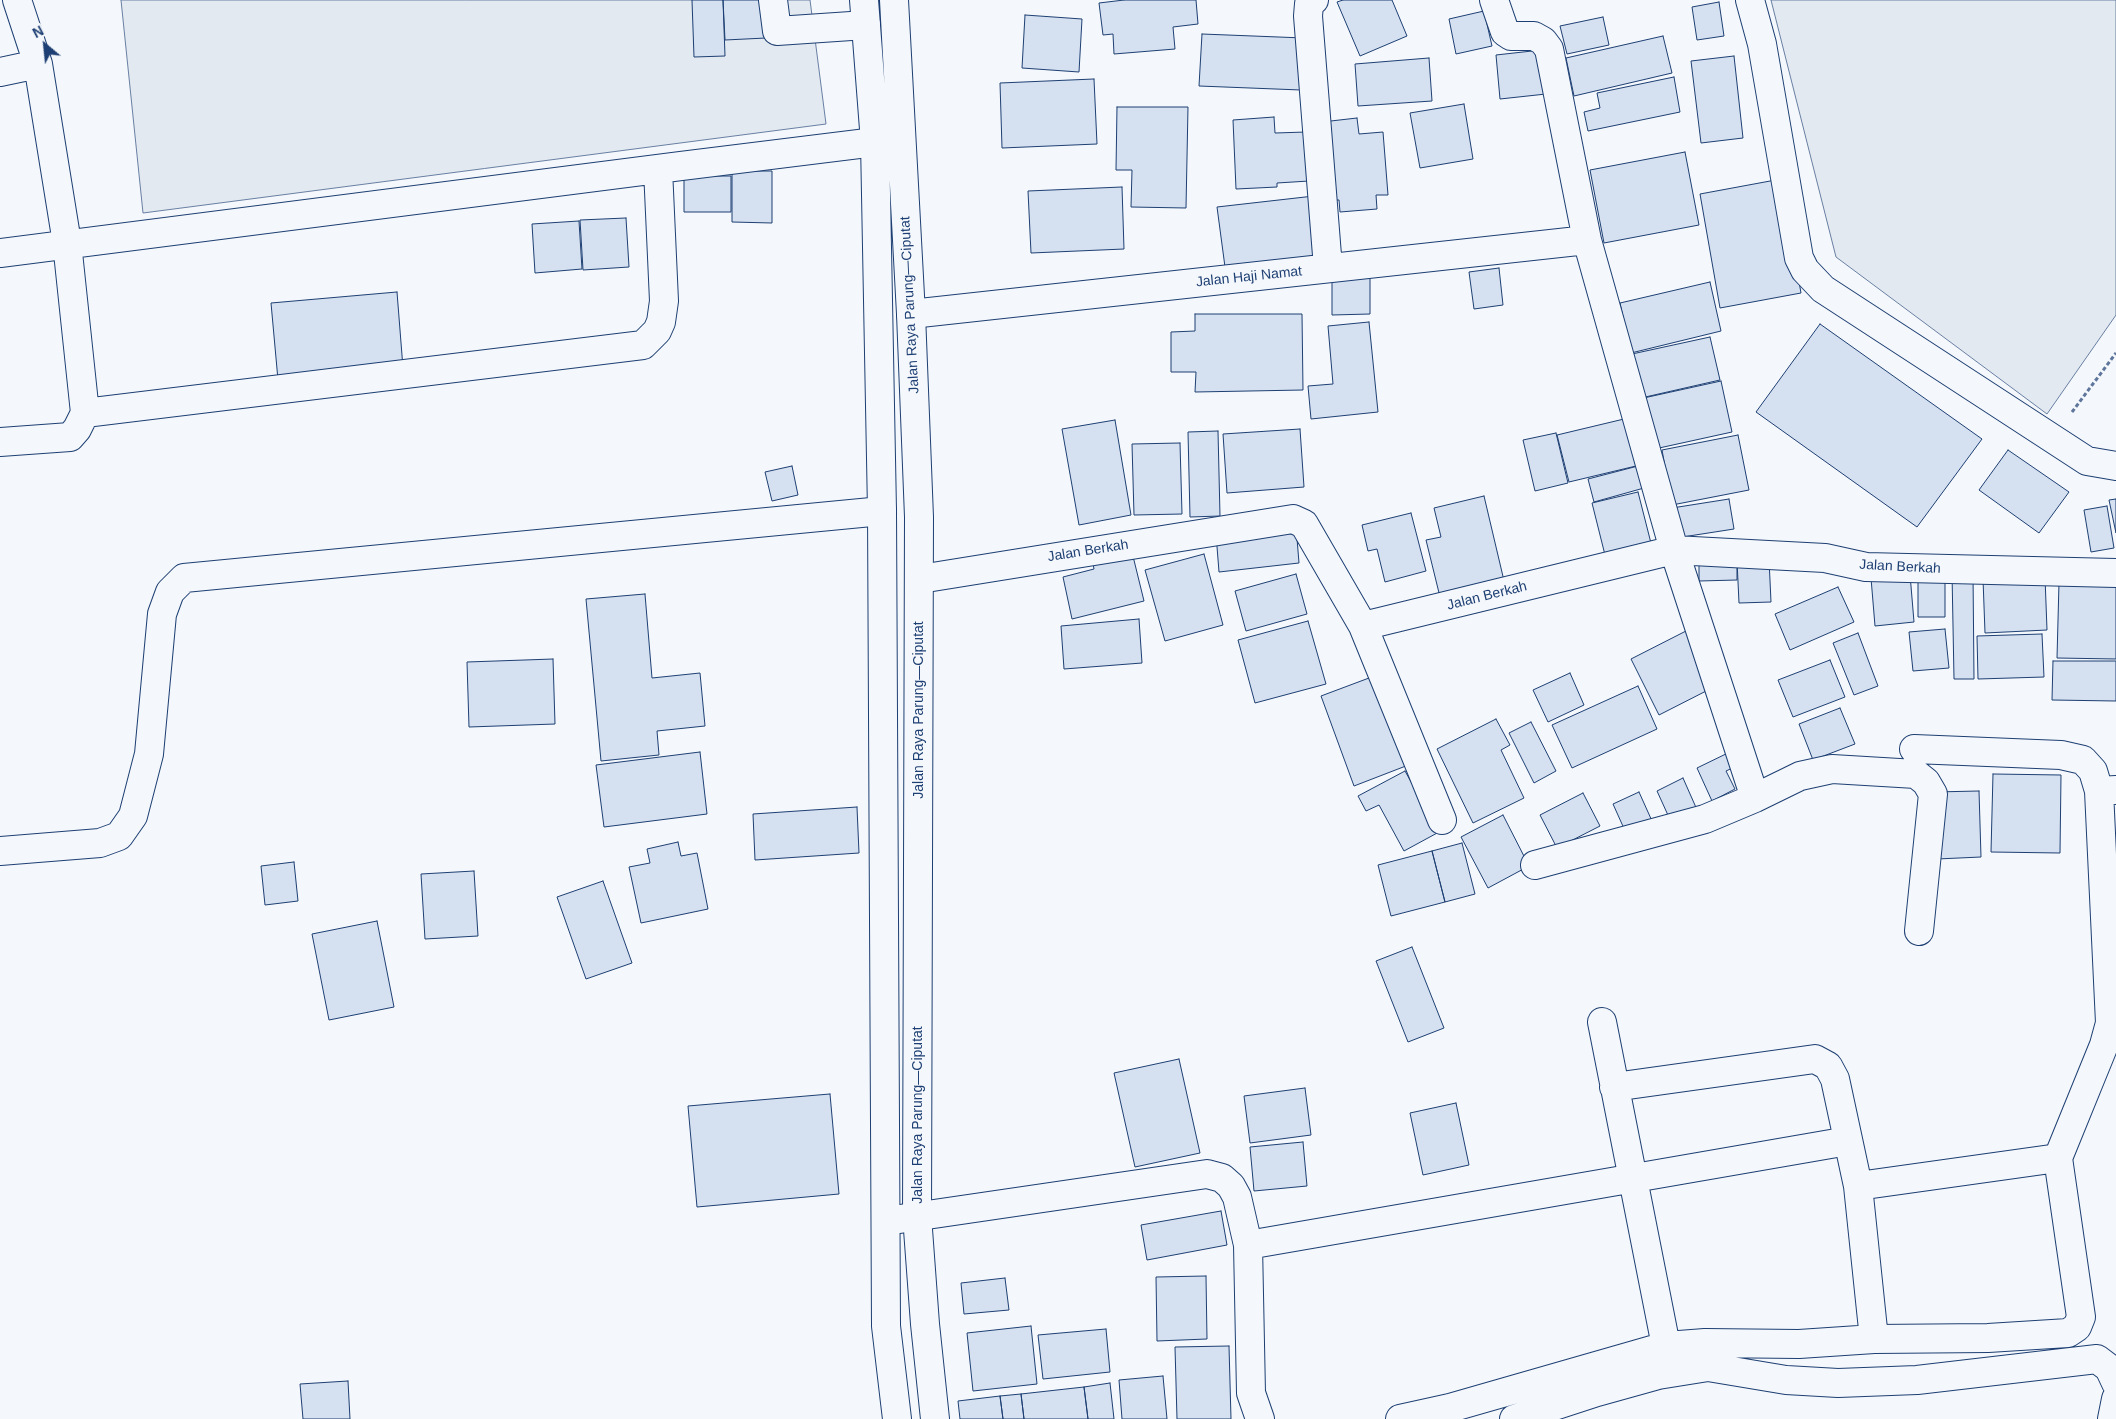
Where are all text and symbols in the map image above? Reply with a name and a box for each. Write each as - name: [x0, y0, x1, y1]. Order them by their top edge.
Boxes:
- north arrow: [20, 20, 70, 70]
- text: N: [30, 22, 46, 41]
- street label: Jalan Raya Parung—Ciputat: [897, 216, 923, 394]
- street label: Jalan Haji Namat: [1195, 263, 1303, 291]
- street label: Jalan Berkah: [1046, 536, 1130, 566]
- street label: Jalan Berkah: [1859, 556, 1941, 578]
- street label: Jalan Berkah: [1445, 578, 1529, 614]
- street label: Jalan Raya Parung—Ciputat: [911, 621, 927, 799]
- street label: Jalan Raya Parung—Ciputat: [910, 1026, 926, 1204]

